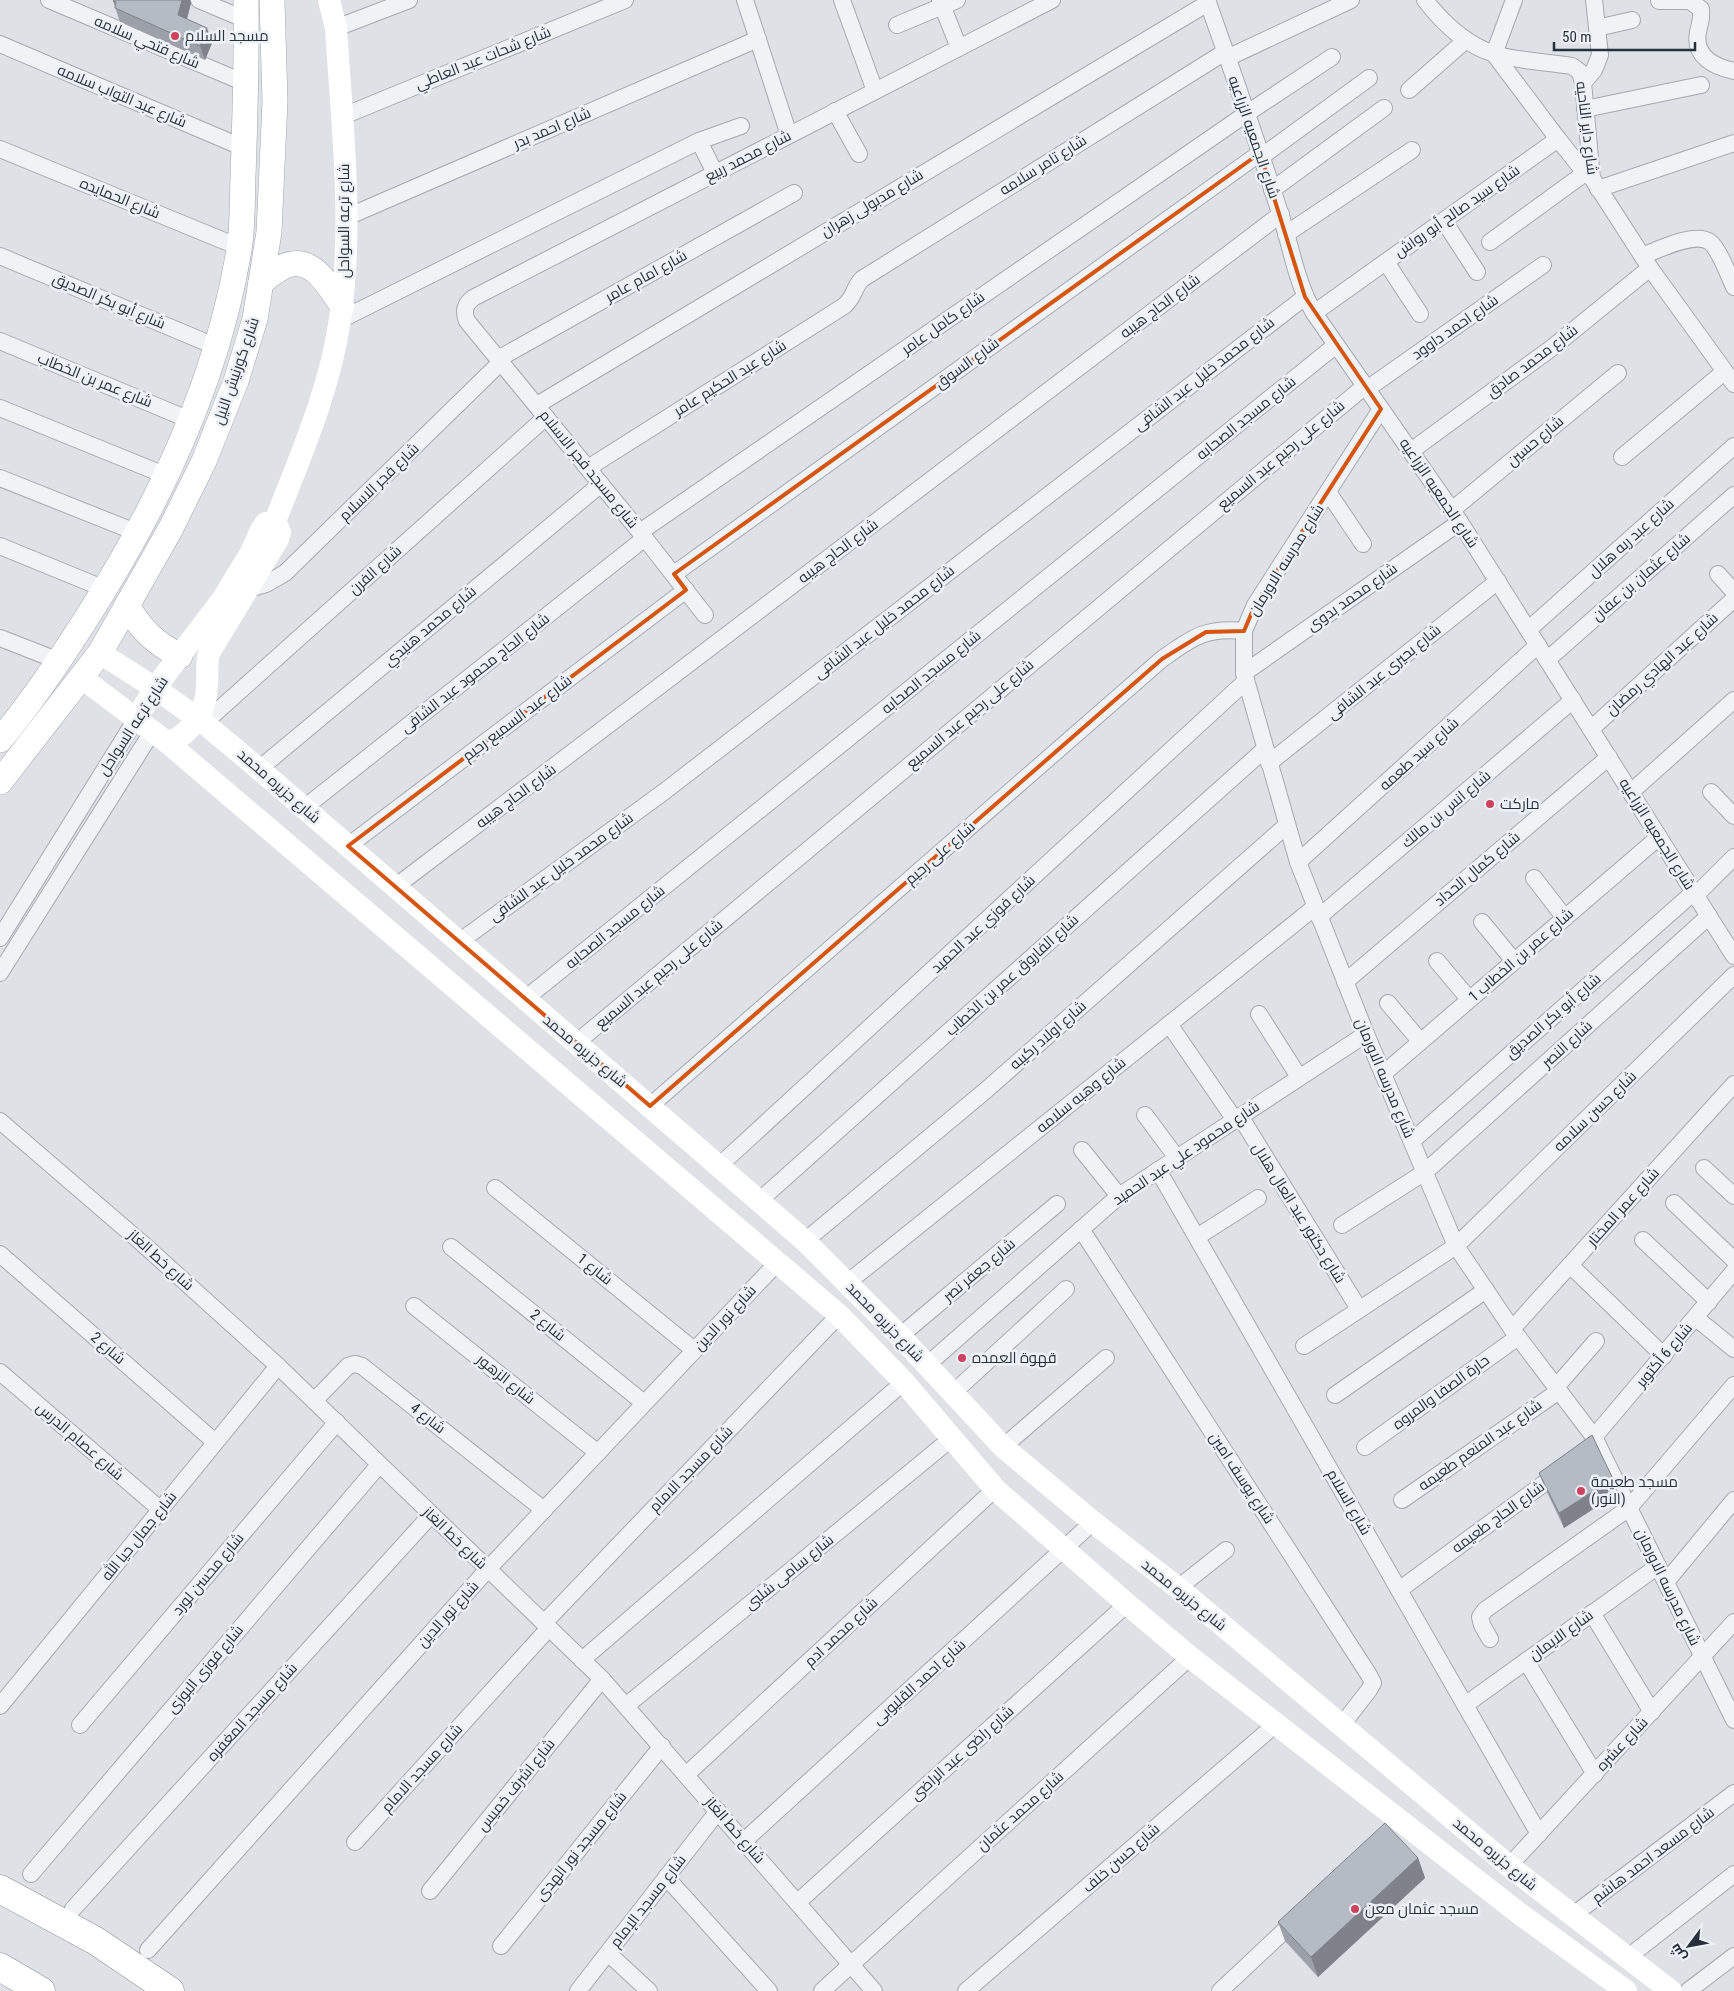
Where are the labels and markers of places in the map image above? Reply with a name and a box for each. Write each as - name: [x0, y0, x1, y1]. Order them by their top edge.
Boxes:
- place label: مسجد السلام: [185, 27, 269, 46]
- marker: مسجد السلام: [169, 30, 181, 42]
- place label: ماركت: [1500, 795, 1540, 813]
- marker: ماركت: [1484, 798, 1496, 810]
- place label: قهوة العمده: [972, 1349, 1057, 1368]
- marker: قهوة العمده: [956, 1352, 968, 1364]
- place label: مسجد طعيمة (النور): [1591, 1473, 1678, 1508]
- marker: مسجد طعيمة (النور): [1575, 1485, 1587, 1497]
- place label: مسجد عثمان معن: [1365, 1900, 1479, 1919]
- marker: مسجد عثمان معن: [1349, 1903, 1361, 1915]

